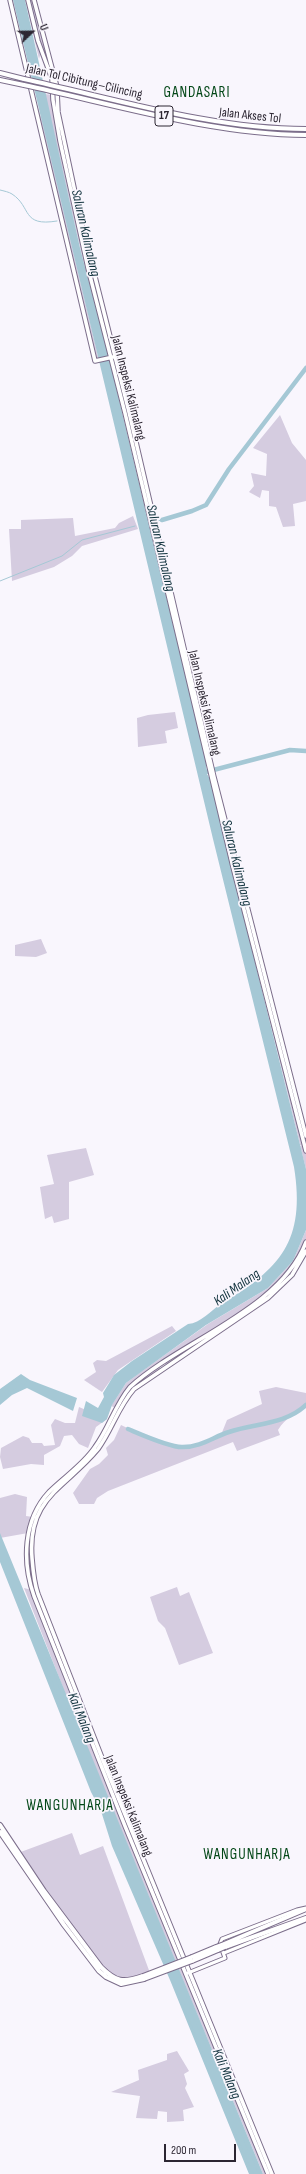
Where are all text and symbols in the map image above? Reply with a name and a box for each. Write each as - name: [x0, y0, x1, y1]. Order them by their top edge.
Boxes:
- north arrow: [12, 12, 52, 52]
- text: U: [36, 22, 51, 32]
- street label: Jalan Tol Cibitung–Cilincing: [24, 61, 144, 103]
- district label: GANDASARI: [164, 84, 230, 102]
- street label: Jalan Akses Tol: [218, 105, 282, 127]
- road number: 17: [155, 106, 173, 126]
- water label: Saluran Kalimalang: [67, 188, 103, 278]
- street label: Jalan Inspeksi Kalimalang: [107, 334, 149, 442]
- water label: Saluran Kalimalang: [142, 503, 178, 593]
- street label: Jalan Inspeksi Kalimalang: [184, 649, 224, 757]
- water label: Saluran Kalimalang: [217, 818, 255, 908]
- water label: Kali Malang: [211, 1266, 263, 1310]
- water label: Kali Malang: [63, 1690, 99, 1746]
- street label: Jalan Inspeksi Kalimalang: [101, 1753, 155, 1859]
- district label: WANGUNHARJA: [26, 1797, 114, 1815]
- district label: WANGUNHARJA: [203, 1846, 291, 1864]
- water label: Kali Malang: [208, 2046, 244, 2102]
- scale bar: [166, 2136, 238, 2162]
- text: 200 m: [171, 2143, 196, 2158]

